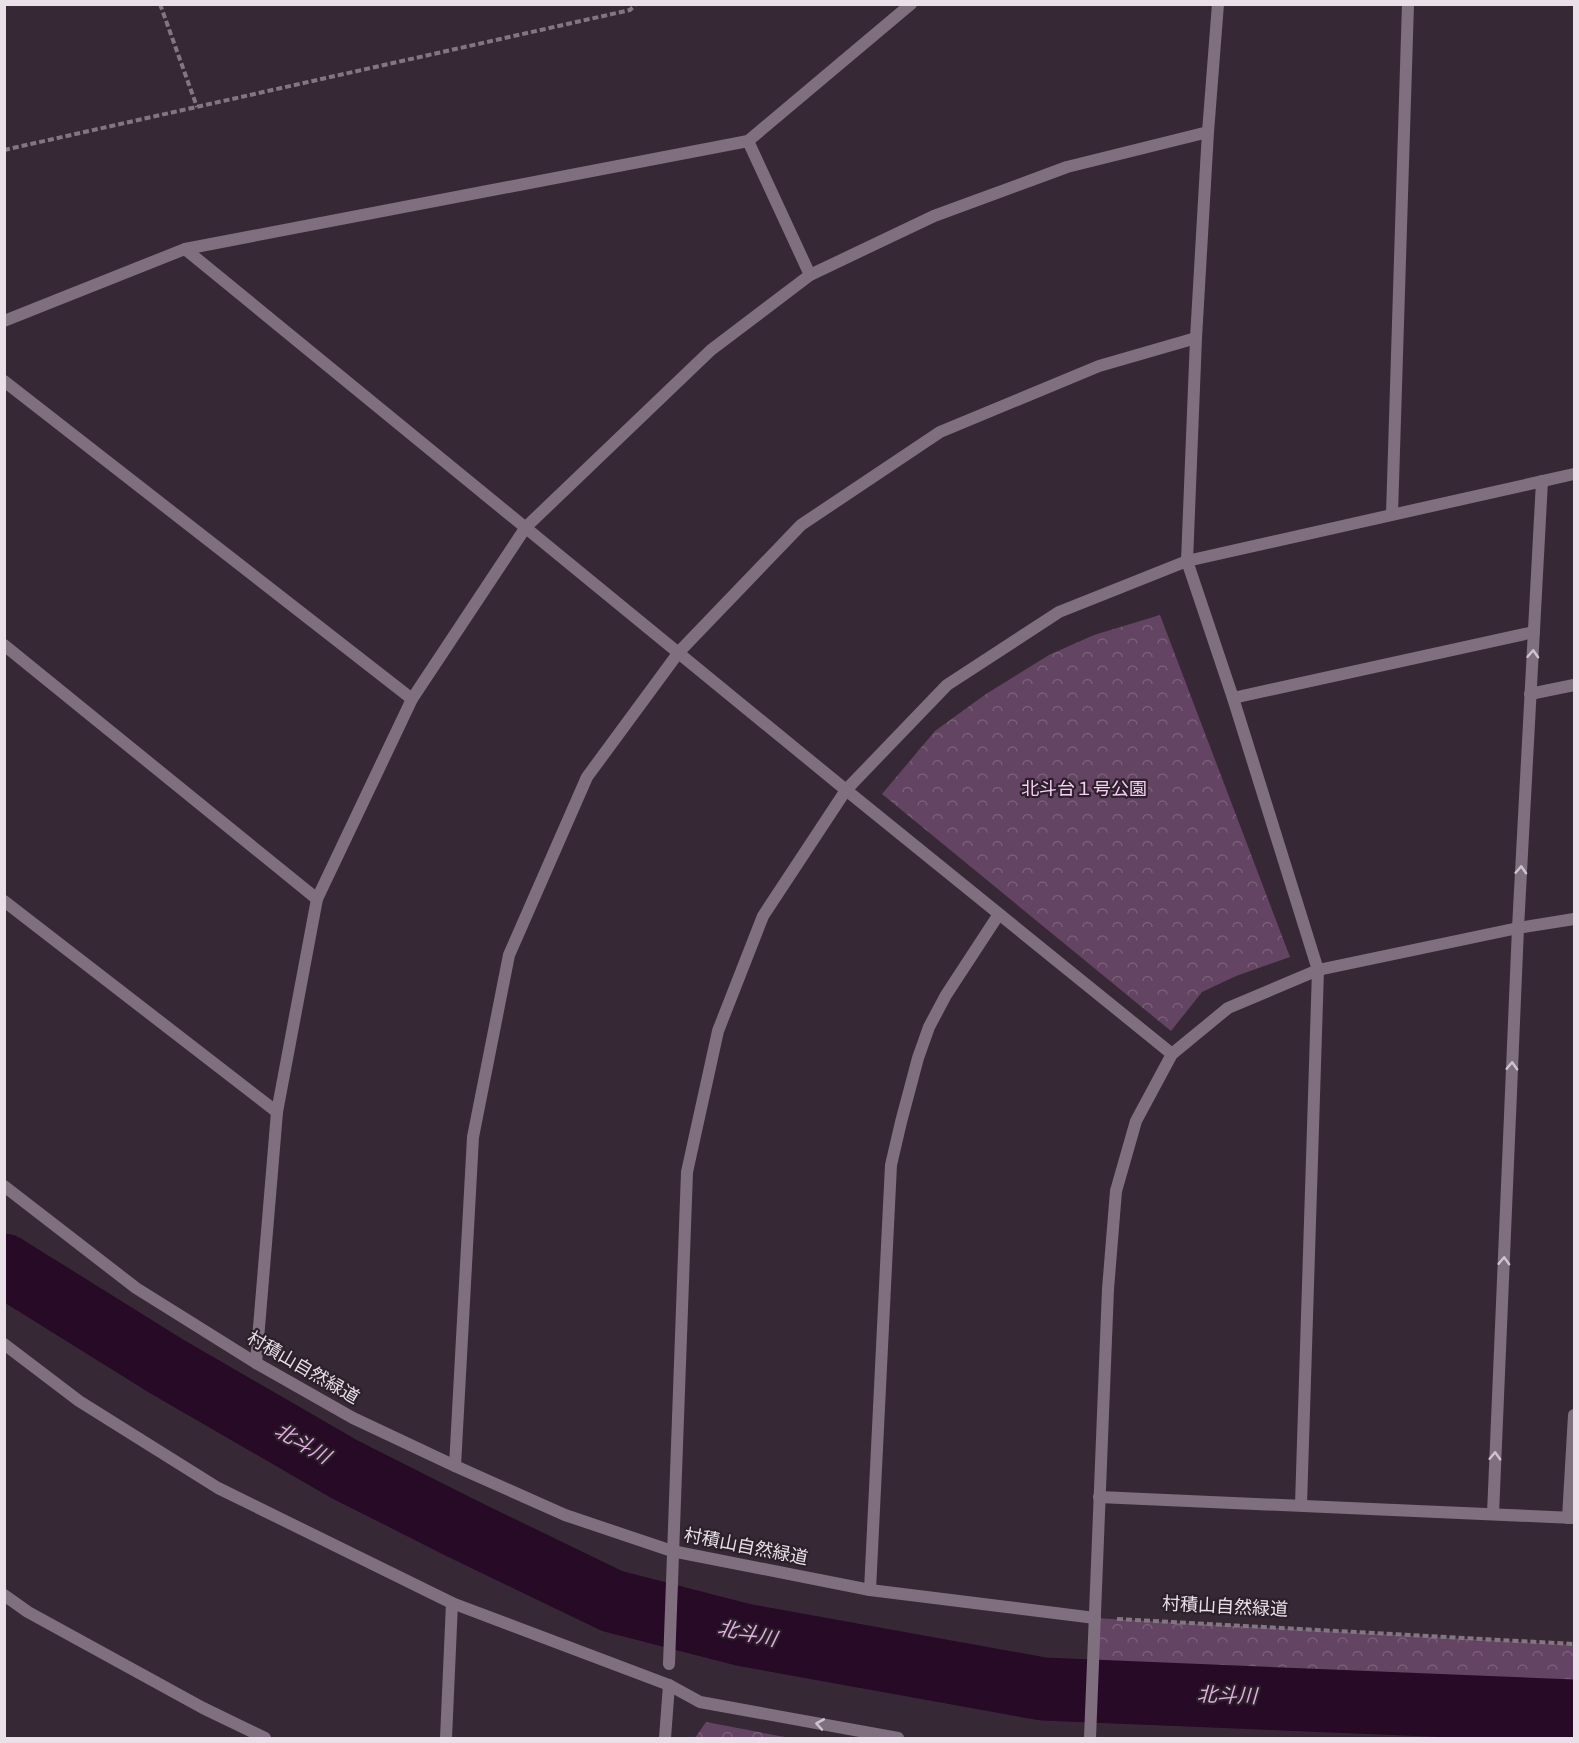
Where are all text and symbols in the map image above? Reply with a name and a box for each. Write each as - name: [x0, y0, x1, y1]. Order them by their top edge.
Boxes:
- one-way arrow: [1526, 650, 1539, 659]
- park label: 北斗台１号公園: [1021, 779, 1147, 800]
- one-way arrow: [1515, 865, 1528, 874]
- one-way arrow: [1506, 1061, 1518, 1070]
- one-way arrow: [1497, 1256, 1510, 1265]
- street label: 村積山自然緑道: [243, 1327, 363, 1409]
- water label: 北斗川: [270, 1419, 336, 1470]
- one-way arrow: [1489, 1451, 1502, 1460]
- street label: 村積山自然緑道: [682, 1525, 810, 1569]
- street label: 村積山自然緑道: [1162, 1593, 1288, 1621]
- water label: 北斗川: [715, 1616, 781, 1652]
- water label: 北斗川: [1197, 1683, 1259, 1709]
- one-way arrow: [816, 1718, 826, 1731]

